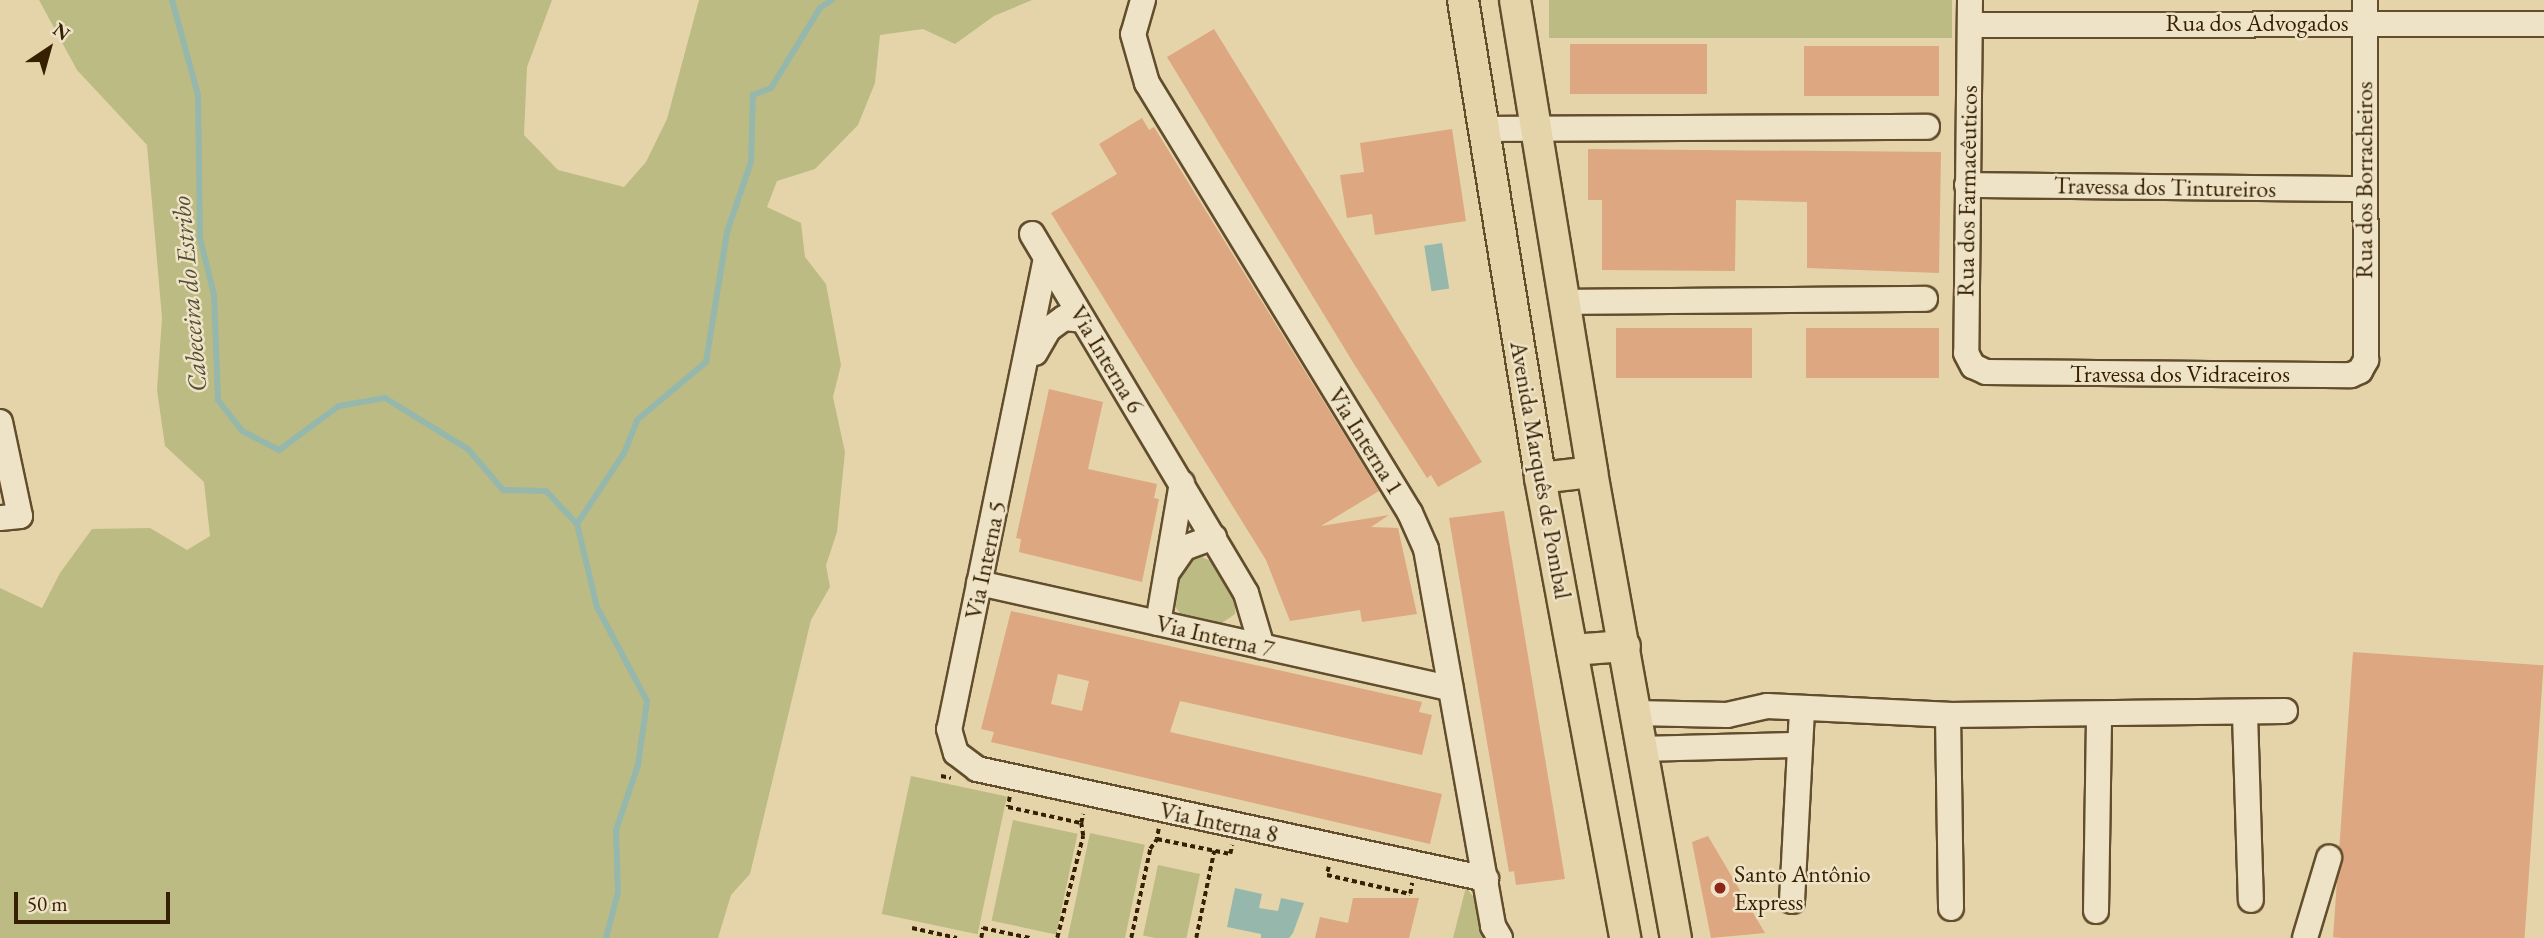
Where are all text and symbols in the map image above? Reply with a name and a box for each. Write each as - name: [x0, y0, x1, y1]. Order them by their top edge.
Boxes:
- street label: Rua dos Advogados: [2165, 9, 2349, 37]
- north arrow: [14, 14, 84, 84]
- text: N: [48, 17, 75, 46]
- street label: Rua dos Borracheiros: [2350, 81, 2378, 279]
- street label: Rua dos Farmacêuticos: [1951, 85, 1983, 297]
- street label: Travessa dos Tintureiros: [2054, 171, 2276, 203]
- water label: Cabeceira do Estribo: [166, 195, 214, 393]
- street label: Via Interna 6: [1064, 300, 1150, 418]
- street label: Avenida Marquês de Pombal: [1504, 339, 1578, 601]
- street label: Travessa dos Vidraceiros: [2070, 360, 2290, 388]
- street label: Via Interna 1: [1322, 382, 1410, 500]
- street label: Via Interna 5: [958, 498, 1012, 622]
- street label: Via Interna 7: [1153, 608, 1277, 664]
- street label: Via Interna 8: [1157, 795, 1281, 849]
- place label: Santo Antônio Express: [1734, 860, 1871, 916]
- scale bar: [18, 878, 173, 922]
- marker: Santo Antônio Express: [1712, 880, 1728, 896]
- text: 50 m: [27, 890, 68, 917]

